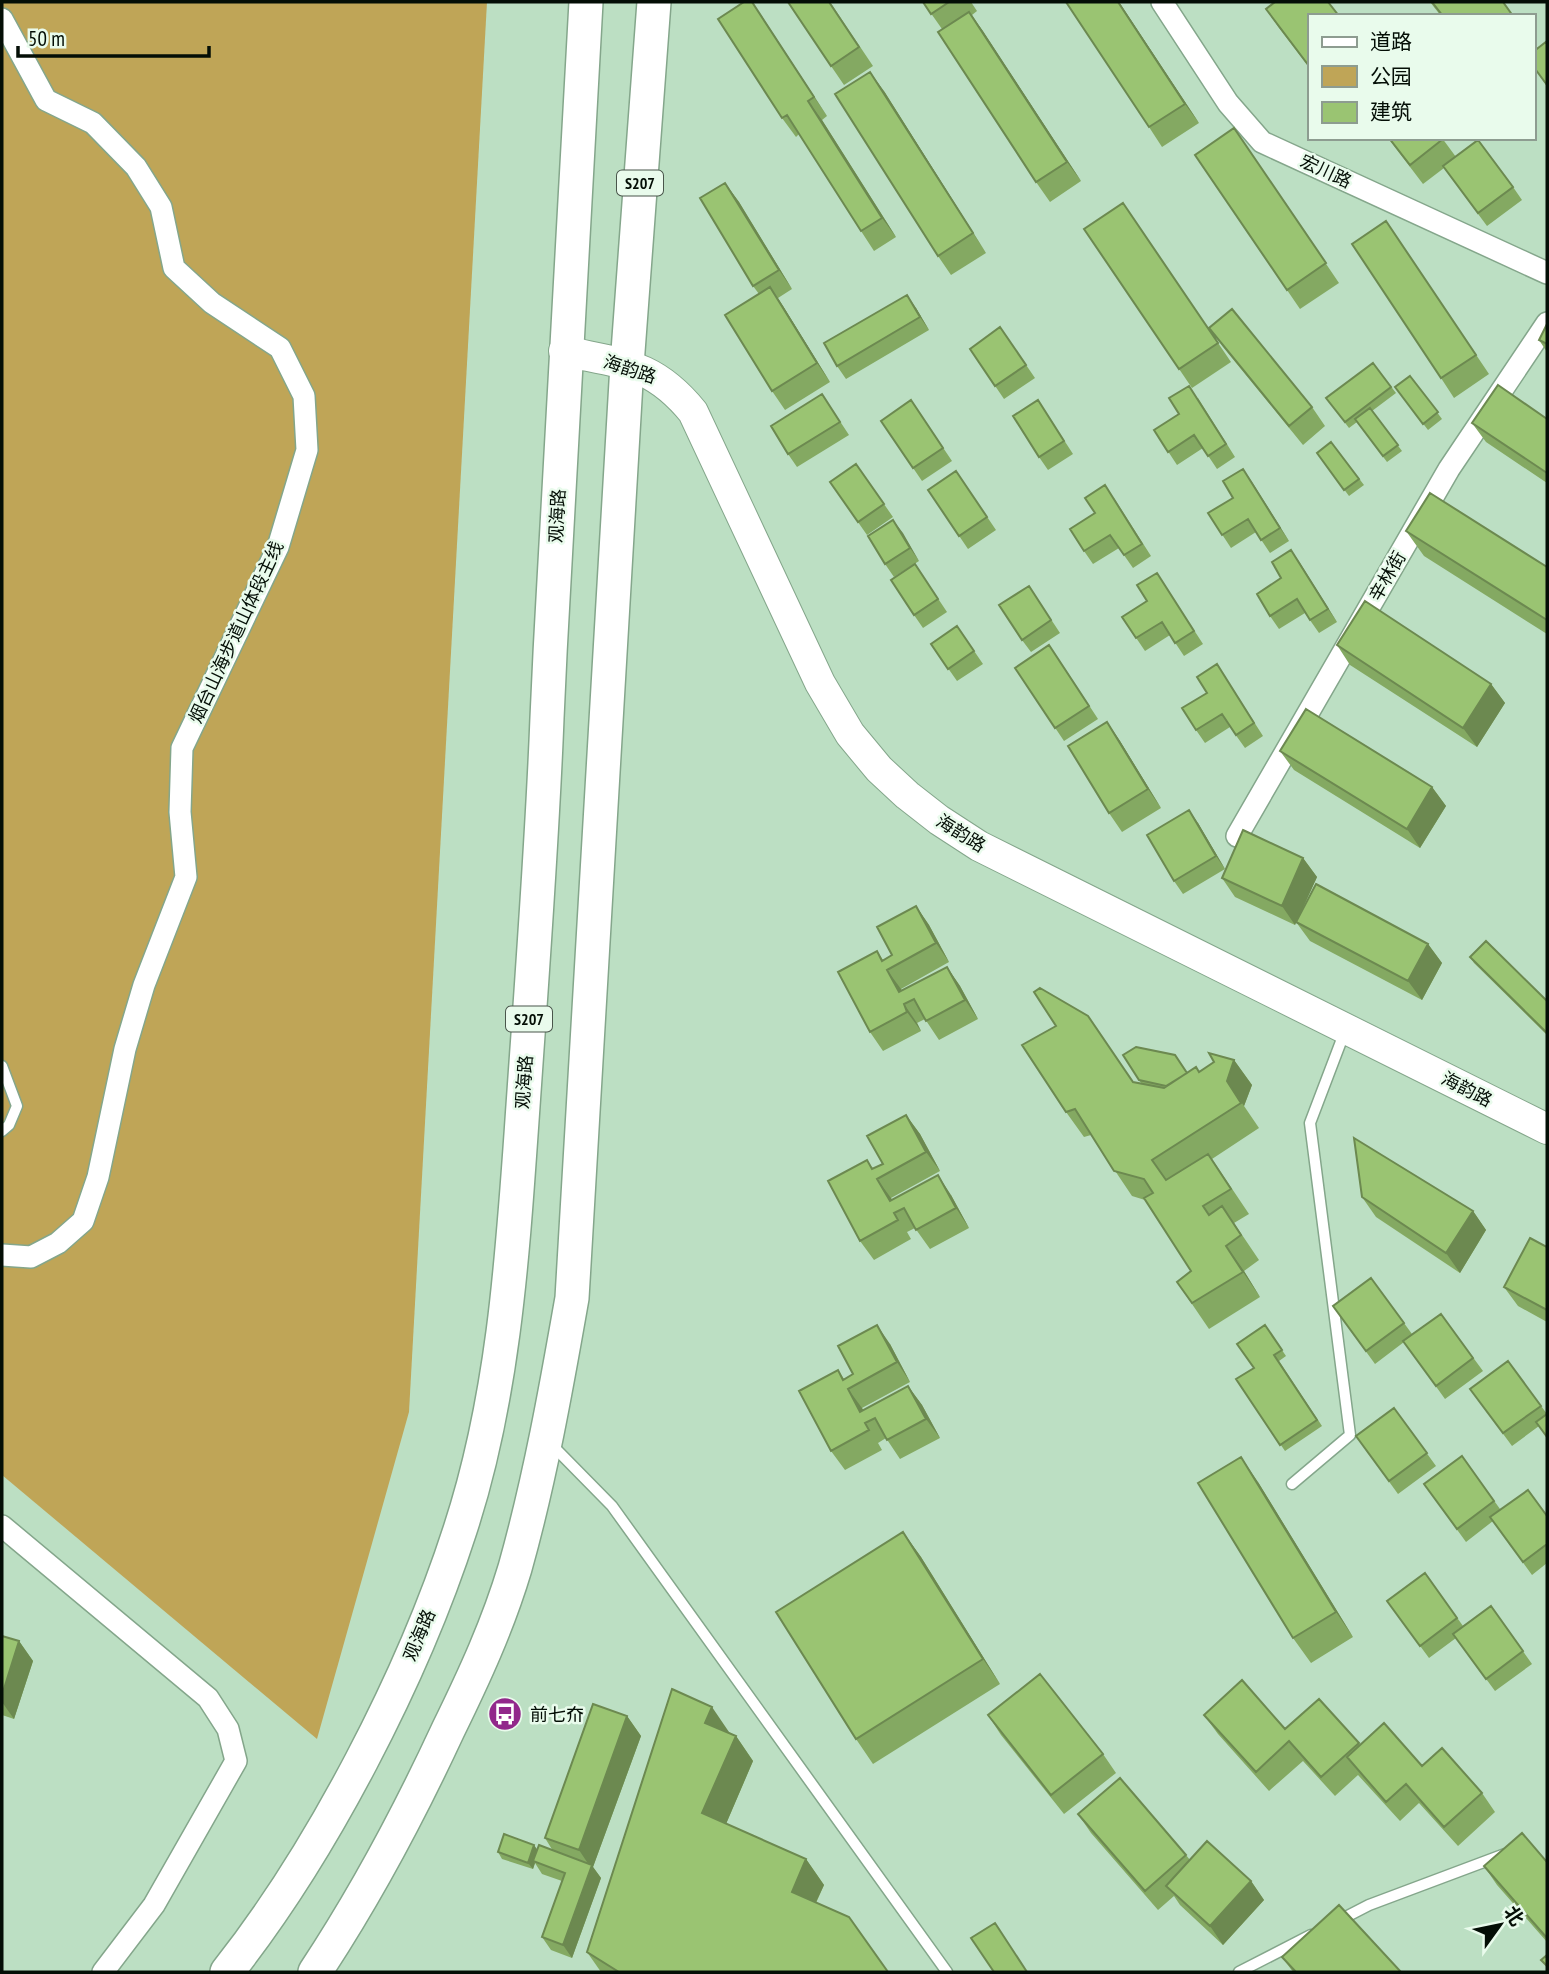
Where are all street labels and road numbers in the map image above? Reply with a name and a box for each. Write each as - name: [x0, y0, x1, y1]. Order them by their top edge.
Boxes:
- street label: 宏川路: [1297, 149, 1355, 193]
- road number: S207: [617, 170, 663, 196]
- street label: 海韵路: [601, 350, 659, 388]
- street label: 观海路: [544, 488, 570, 544]
- street label: 烟台山海步道山体段主线: [184, 537, 288, 727]
- street label: 辛林街: [1364, 547, 1410, 605]
- street label: 海韵路: [932, 809, 990, 857]
- road number: S207: [506, 1007, 552, 1032]
- street label: 观海路: [511, 1054, 537, 1110]
- street label: 海韵路: [1438, 1066, 1496, 1112]
- street label: 观海路: [398, 1606, 440, 1664]

